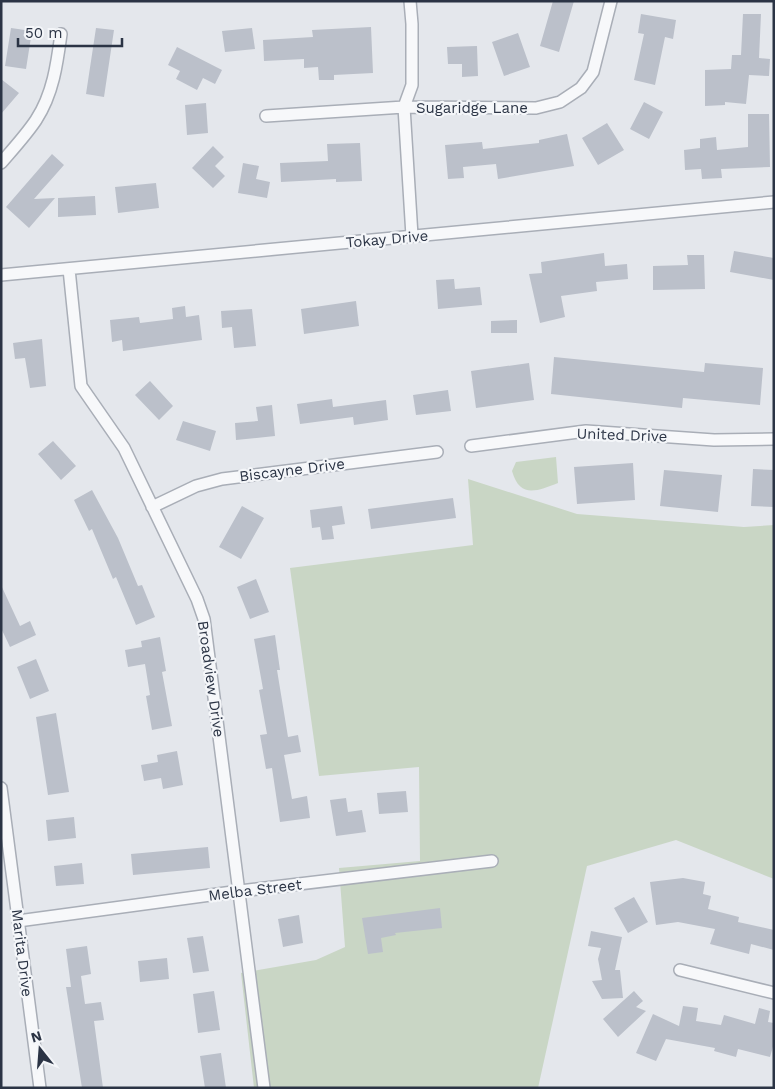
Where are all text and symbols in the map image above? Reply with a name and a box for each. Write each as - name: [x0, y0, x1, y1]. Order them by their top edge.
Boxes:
- scale bar: [18, 15, 121, 47]
- text: 50 m: [25, 24, 62, 42]
- street label: Sugaridge Lane: [416, 99, 528, 117]
- street label: Tokay Drive: [345, 226, 429, 252]
- street label: United Drive: [576, 424, 668, 446]
- street label: Biscayne Drive: [238, 455, 346, 485]
- street label: Broadview Drive: [194, 620, 228, 738]
- street label: Melba Street: [207, 875, 303, 905]
- street label: Marita Drive: [8, 908, 36, 998]
- north arrow: [15, 1024, 65, 1074]
- text: N: [29, 1027, 43, 1046]

